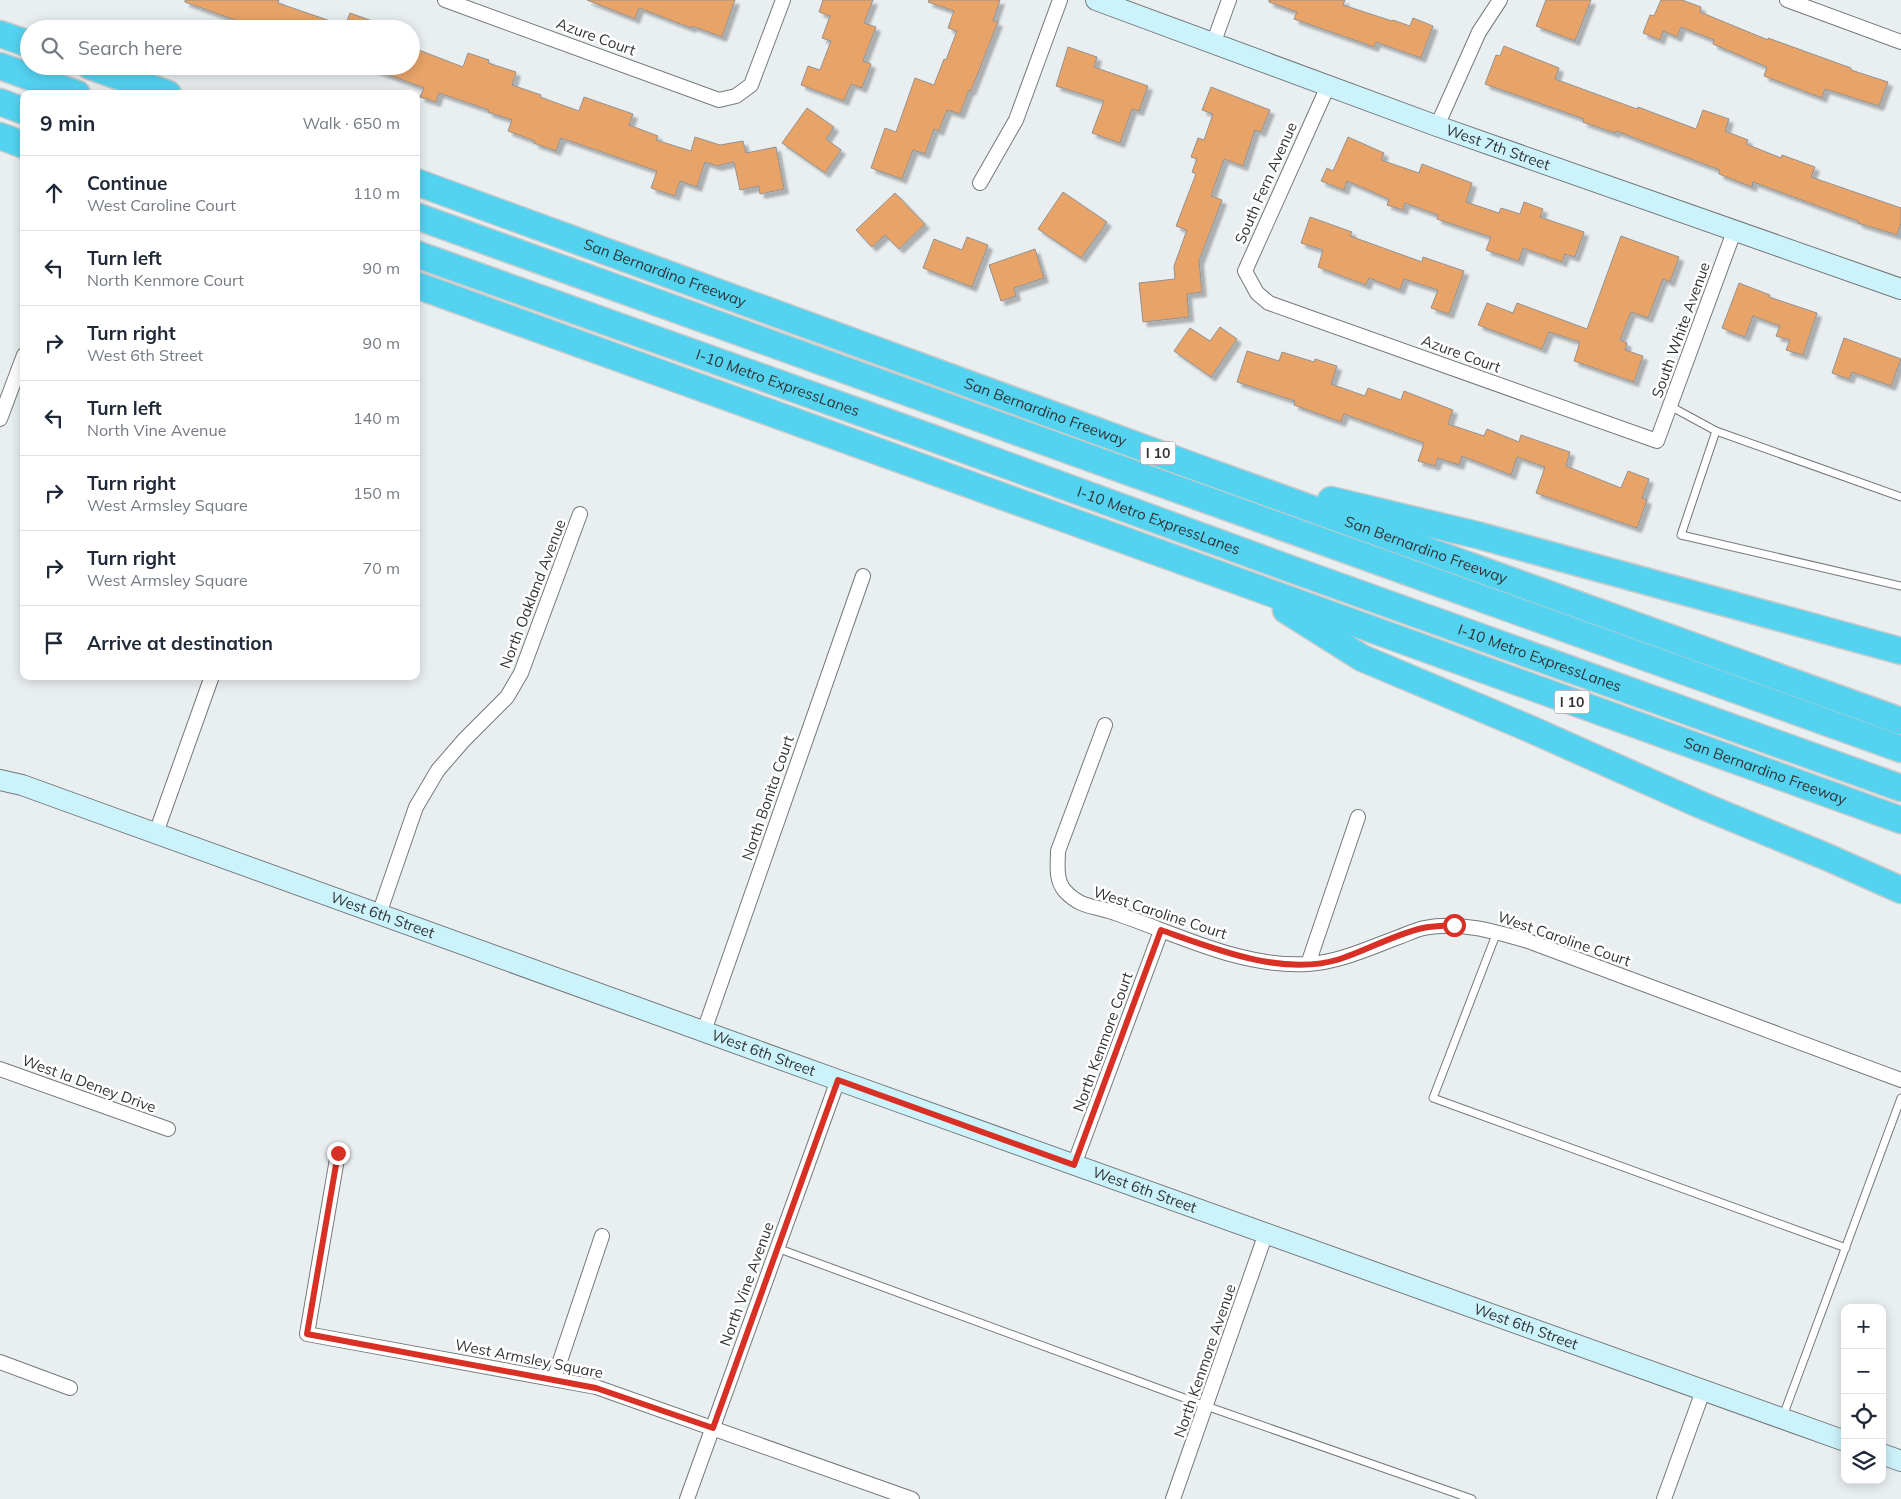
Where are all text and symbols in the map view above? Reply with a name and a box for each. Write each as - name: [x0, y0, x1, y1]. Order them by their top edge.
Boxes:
- street label: Azure Court: [554, 13, 638, 60]
- search box: [20, 20, 420, 75]
- icon: search: [38, 34, 66, 62]
- text: Search here: [78, 36, 182, 60]
- text: 9 min: [40, 110, 95, 136]
- text: Walk · 650 m: [302, 113, 400, 133]
- street label: South Fern Avenue: [1230, 119, 1301, 247]
- street label: West 7th Street: [1443, 120, 1553, 174]
- text: Continue: [87, 171, 167, 195]
- icon: ahead: [40, 179, 68, 207]
- text: 110 m: [353, 183, 400, 203]
- text: West Caroline Court: [87, 195, 236, 215]
- street label: San Bernardino Freeway: [581, 234, 749, 311]
- text: Turn left: [87, 246, 162, 270]
- icon: left: [40, 254, 68, 282]
- text: 90 m: [363, 258, 400, 278]
- street label: South White Avenue: [1647, 259, 1714, 400]
- text: North Kenmore Court: [87, 270, 244, 290]
- text: Turn right: [87, 321, 176, 345]
- icon: right: [40, 329, 68, 357]
- street label: Azure Court: [1419, 330, 1503, 377]
- text: 90 m: [363, 333, 400, 353]
- text: West 6th Street: [87, 345, 203, 365]
- street label: I-10 Metro ExpressLanes: [694, 345, 862, 420]
- street label: San Bernardino Freeway: [962, 373, 1129, 450]
- text: Turn left: [87, 396, 162, 420]
- icon: left: [40, 404, 68, 432]
- text: 140 m: [353, 408, 400, 428]
- text: North Vine Avenue: [87, 420, 226, 440]
- road number: I 10: [1140, 442, 1176, 464]
- text: Turn right: [87, 471, 176, 495]
- icon: right: [40, 479, 68, 507]
- street label: I-10 Metro ExpressLanes: [1075, 482, 1243, 559]
- text: 150 m: [353, 483, 400, 503]
- text: West Armsley Square: [87, 495, 248, 515]
- street label: San Bernardino Freeway: [1342, 511, 1510, 588]
- street label: North Oakland Avenue: [495, 516, 570, 671]
- text: Turn right: [87, 546, 176, 570]
- icon: right: [40, 554, 68, 582]
- text: 70 m: [363, 558, 400, 578]
- text: West Armsley Square: [87, 570, 248, 590]
- street label: I-10 Metro ExpressLanes: [1455, 620, 1624, 696]
- icon: arrive: [40, 629, 68, 657]
- text: Arrive at destination: [87, 631, 273, 655]
- road number: I 10: [1554, 690, 1590, 714]
- street label: North Bonita Court: [737, 733, 798, 863]
- street label: San Bernardino Freeway: [1681, 733, 1849, 809]
- street label: West Caroline Court: [1091, 882, 1229, 943]
- street label: West 6th Street: [328, 887, 437, 942]
- street label: West Caroline Court: [1495, 907, 1633, 970]
- route start: [1443, 914, 1466, 937]
- street label: North Kenmore Court: [1068, 969, 1137, 1114]
- street label: West 6th Street: [709, 1025, 818, 1080]
- street label: West la Deney Drive: [20, 1050, 159, 1117]
- route end: [327, 1142, 350, 1165]
- street label: West 6th Street: [1090, 1162, 1199, 1217]
- street label: North Vine Avenue: [715, 1219, 778, 1349]
- street label: North Kenmore Avenue: [1169, 1282, 1240, 1440]
- street label: West 6th Street: [1472, 1299, 1581, 1353]
- map controls: [1841, 1304, 1886, 1484]
- button: +: [1841, 1304, 1886, 1349]
- street label: West Armsley Square: [453, 1335, 605, 1382]
- button: −: [1841, 1349, 1886, 1394]
- button: locate: [1841, 1394, 1886, 1439]
- button: layers: [1841, 1439, 1886, 1484]

